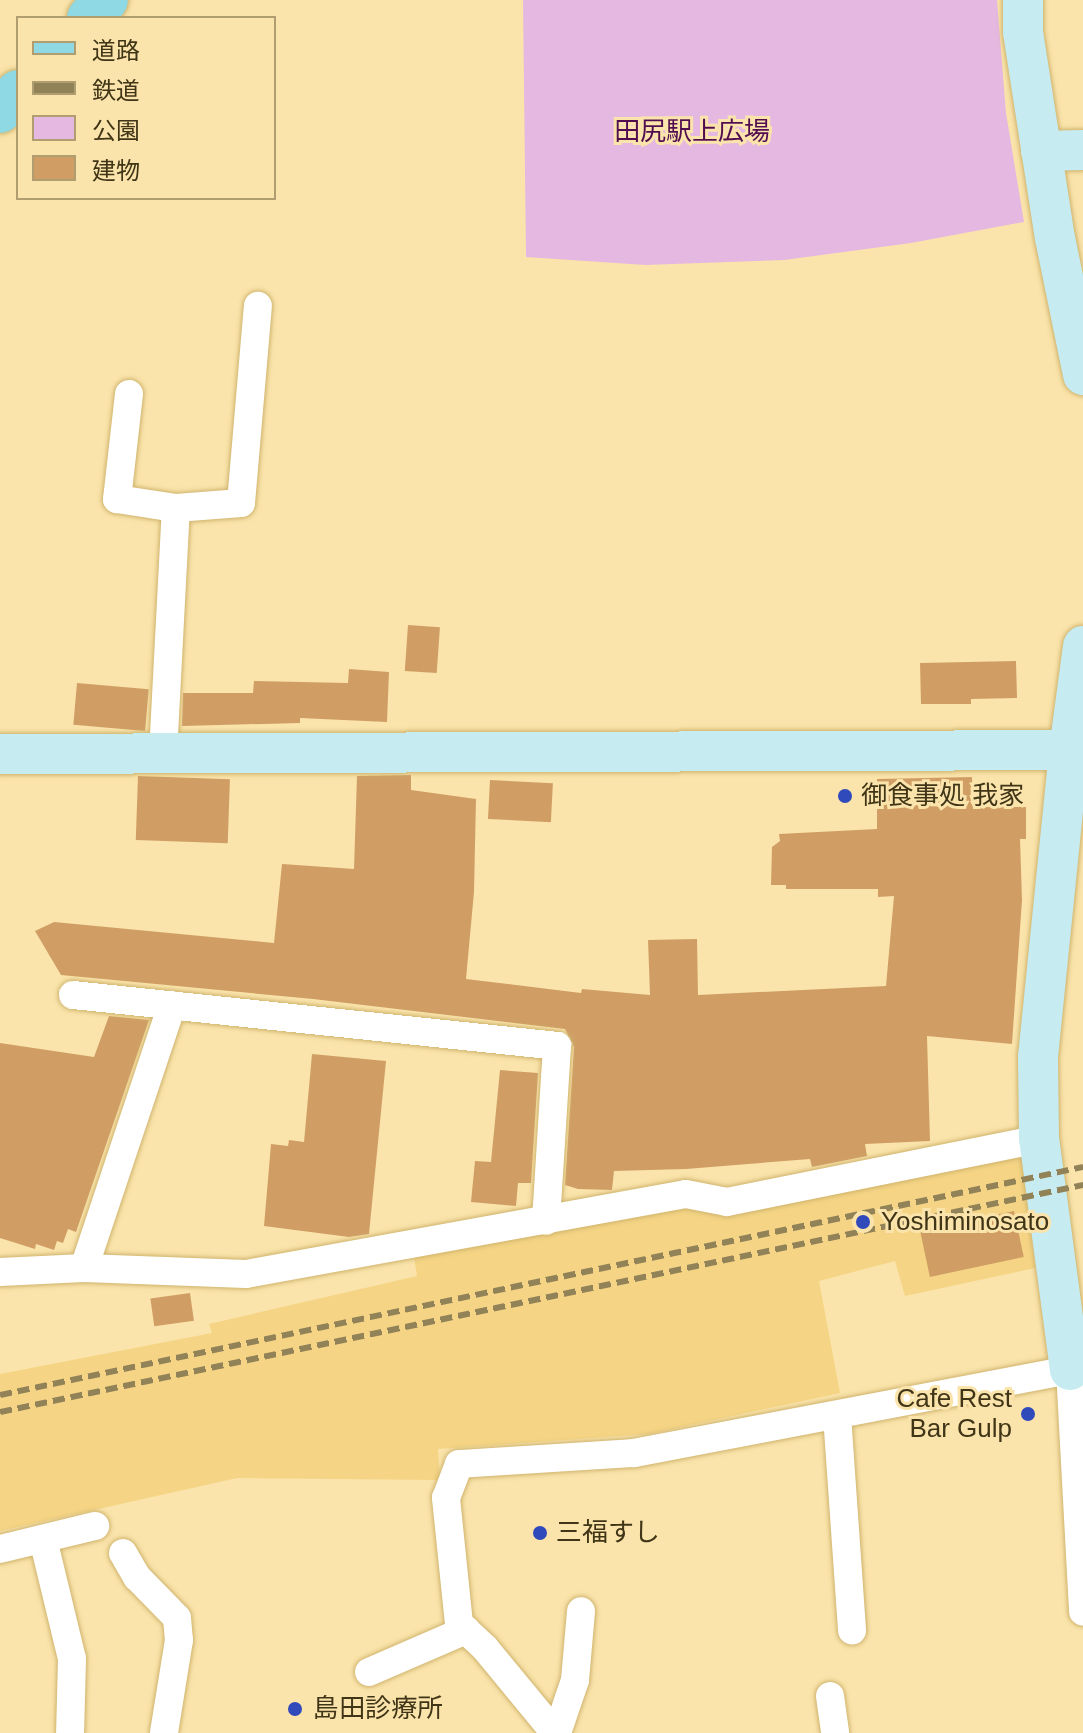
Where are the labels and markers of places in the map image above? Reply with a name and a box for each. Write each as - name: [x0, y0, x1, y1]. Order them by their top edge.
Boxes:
- place label: 御食事処 我家: [861, 780, 1024, 812]
- marker: 御食事処 我家: [836, 787, 854, 805]
- place label: Yoshiminosato: [881, 1206, 1049, 1238]
- marker: Yoshiminosato: [852, 1211, 874, 1233]
- place label: Cafe Rest Bar Gulp: [896, 1383, 1012, 1444]
- marker: Cafe Rest Bar Gulp: [1019, 1405, 1037, 1423]
- place label: 三福すし: [556, 1517, 660, 1549]
- marker: 三福すし: [531, 1524, 549, 1542]
- place label: 島田診療所: [313, 1693, 443, 1725]
- marker: 島田診療所: [284, 1698, 306, 1720]

